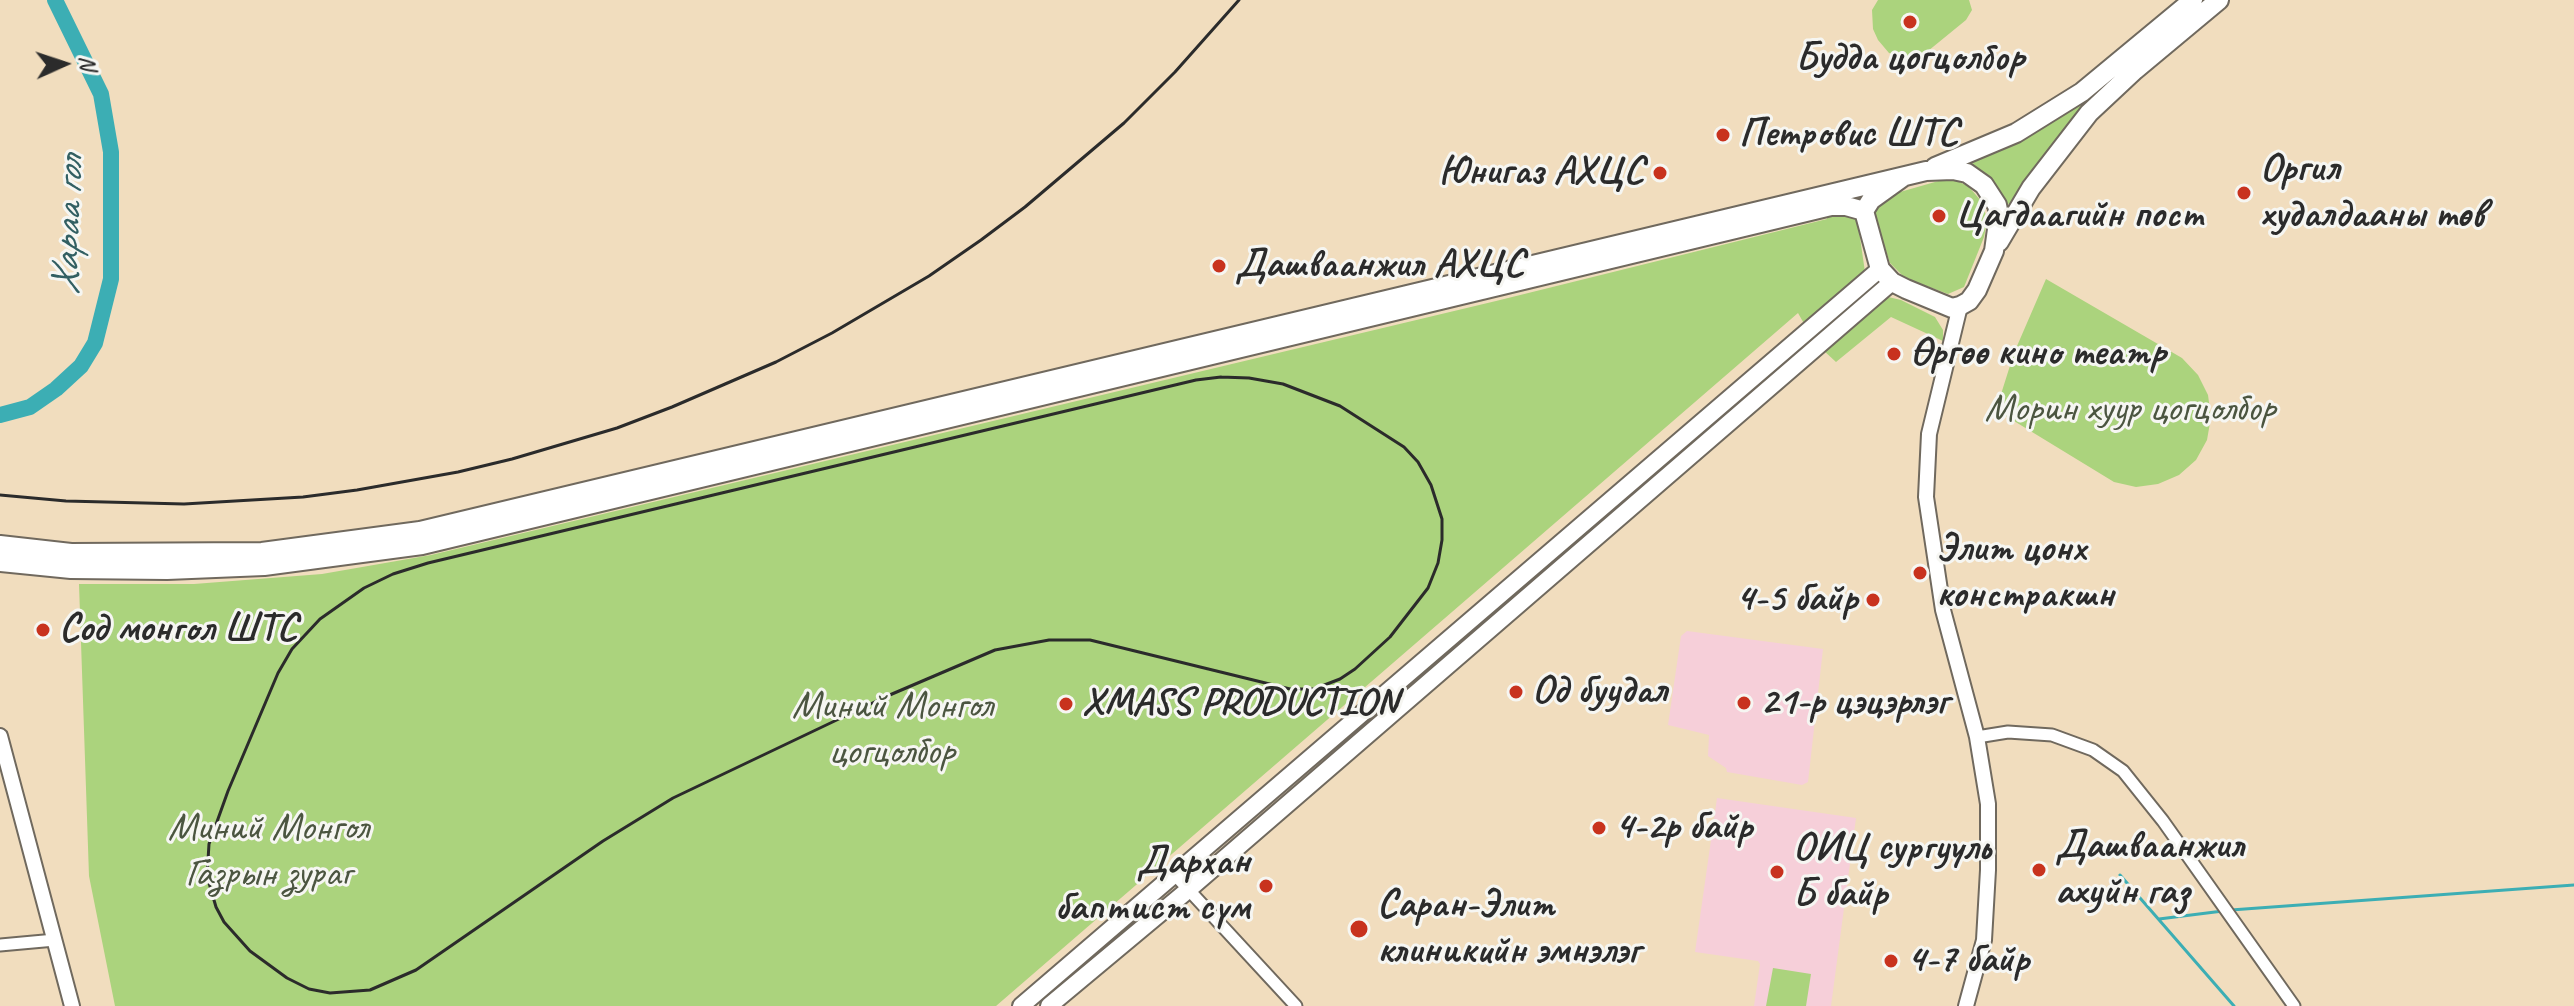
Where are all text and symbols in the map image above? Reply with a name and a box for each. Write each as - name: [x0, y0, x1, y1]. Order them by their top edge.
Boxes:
- marker: Будда цогцолбор: [1901, 13, 1919, 31]
- north arrow: [24, 24, 104, 104]
- place label: Будда цогцолбор: [1795, 35, 2025, 83]
- text: N: [74, 55, 102, 70]
- place label: Петровис ШТС: [1739, 111, 1958, 159]
- marker: Петровис ШТС: [1714, 126, 1732, 144]
- place label: Оргил худалдааны төв: [2260, 146, 2485, 240]
- place label: Юнигаз АХЦС: [1439, 149, 1644, 197]
- water label: Хараа гол: [41, 156, 97, 296]
- marker: Юнигаз АХЦС: [1651, 164, 1669, 182]
- marker: Оргил худалдааны төв: [2235, 184, 2253, 202]
- place label: Цагдаагийн пост: [1955, 192, 2204, 240]
- marker: Цагдаагийн пост: [1930, 207, 1948, 225]
- place label: Дашваанжил АХЦС: [1235, 242, 1524, 290]
- marker: Дашваанжил АХЦС: [1210, 257, 1228, 275]
- place label: Өргөө кино театр: [1910, 330, 2166, 378]
- marker: Өргөө кино театр: [1885, 345, 1903, 363]
- park label: Морин хуур цогцолбор: [1985, 386, 2275, 434]
- place label: Элит цонх констракшн: [1936, 526, 2114, 620]
- marker: Элит цонх констракшн: [1911, 564, 1929, 582]
- place label: 4-5 байр: [1736, 576, 1857, 624]
- marker: 4-5 байр: [1864, 591, 1882, 609]
- place label: Сод монгол ШТС: [59, 606, 297, 654]
- marker: Сод монгол ШТС: [34, 621, 52, 639]
- place label: Од буудал: [1532, 668, 1667, 716]
- place label: 21-р цэцэрлэг: [1760, 679, 1949, 727]
- place label: XMASS PRODUCTION: [1082, 680, 1399, 728]
- park label: Миний Монгол цогцолбор: [792, 683, 992, 777]
- marker: Од буудал: [1507, 683, 1525, 701]
- marker: 21-р цэцэрлэг: [1735, 694, 1753, 712]
- marker: XMASS PRODUCTION: [1057, 695, 1075, 713]
- place label: 4-2р байр: [1615, 804, 1752, 852]
- park label: Миний Монгол Газрын зураг: [168, 805, 368, 899]
- marker: 4-2р байр: [1590, 819, 1608, 837]
- place label: Дашваанжил ахуйн газ: [2055, 823, 2244, 917]
- place label: ОИЦ сургууль Б байр: [1793, 825, 1990, 919]
- place label: Дархан баптист сүм: [1055, 839, 1250, 933]
- marker: Дашваанжил ахуйн газ: [2030, 861, 2048, 879]
- marker: ОИЦ сургууль Б байр: [1768, 863, 1786, 881]
- marker: Дархан баптист сүм: [1257, 877, 1275, 895]
- place label: Саран-Элит клиникийн эмнэлэг: [1377, 882, 1640, 976]
- marker: Саран-Элит клиникийн эмнэлэг: [1348, 918, 1370, 940]
- place label: 4-7 байр: [1907, 937, 2029, 985]
- marker: 4-7 байр: [1882, 952, 1900, 970]

